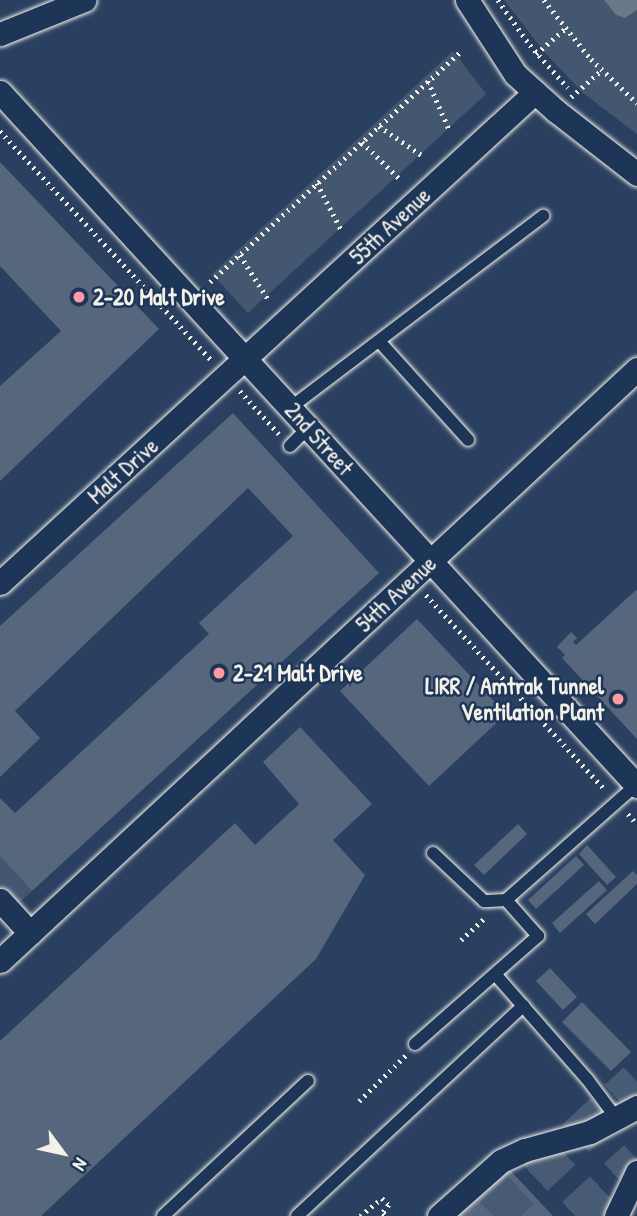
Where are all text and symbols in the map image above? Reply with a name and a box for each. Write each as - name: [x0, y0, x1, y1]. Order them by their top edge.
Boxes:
- street label: 55th Avenue: [344, 182, 436, 270]
- place label: 2-20 Malt Drive: [93, 283, 225, 311]
- marker: 2-20 Malt Drive: [71, 289, 87, 305]
- street label: 2nd Street: [279, 397, 359, 481]
- street label: Malt Drive: [82, 432, 164, 510]
- street label: 54th Avenue: [350, 550, 442, 638]
- place label: 2-21 Malt Drive: [233, 659, 363, 687]
- marker: 2-21 Malt Drive: [211, 665, 227, 681]
- place label: LIRR / Amtrak Tunnel Ventilation Plant: [425, 672, 604, 726]
- marker: LIRR / Amtrak Tunnel Ventilation Plant: [610, 691, 626, 707]
- north arrow: [28, 1118, 98, 1188]
- text: N: [67, 1153, 94, 1176]

